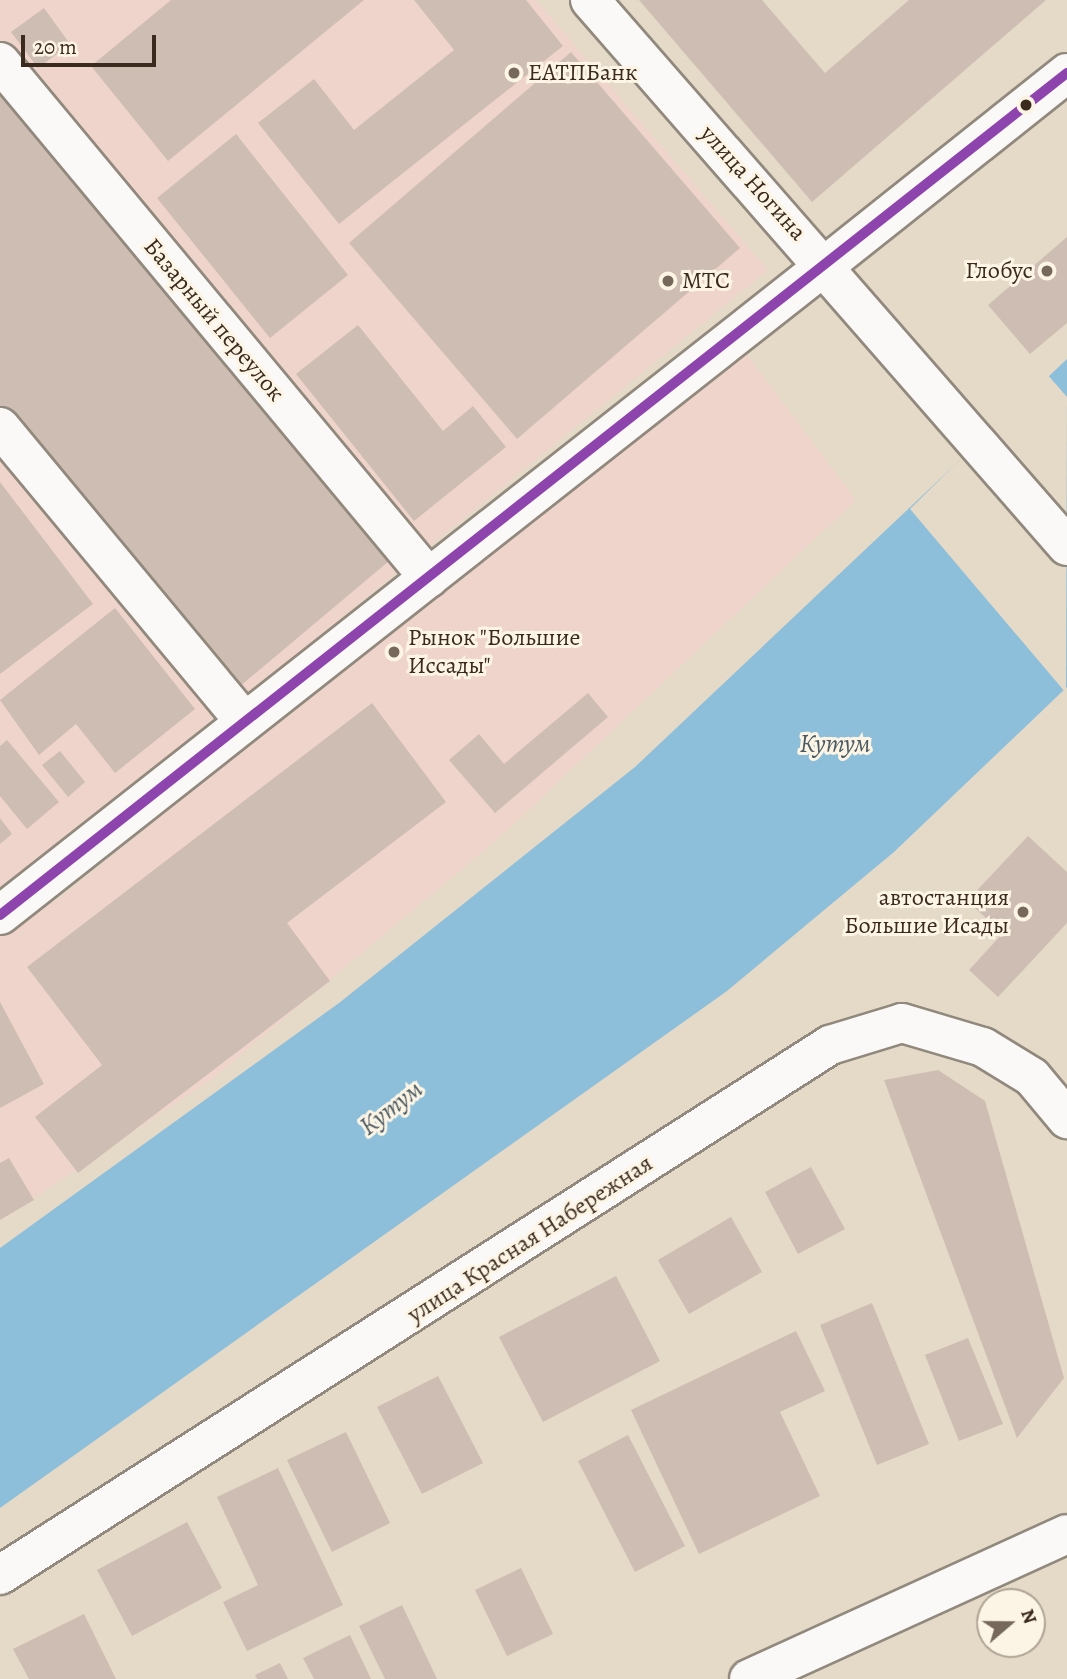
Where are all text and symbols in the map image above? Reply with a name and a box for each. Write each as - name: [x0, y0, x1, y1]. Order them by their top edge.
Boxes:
- scale bar: [24, 21, 159, 65]
- text: 20 m: [34, 33, 77, 61]
- place label: ЕАТПБанк: [528, 59, 638, 87]
- marker: ЕАТПБанк: [506, 65, 522, 81]
- unlabelled marker: [1019, 98, 1033, 112]
- street label: улица Ногина: [694, 120, 812, 246]
- street label: Базарный переулок: [138, 233, 290, 407]
- place label: Глобус: [965, 257, 1033, 285]
- marker: Глобус: [1039, 263, 1055, 279]
- place label: МТС: [682, 267, 730, 295]
- marker: МТС: [660, 273, 676, 289]
- place label: Рынок "Большие Иссады": [408, 624, 581, 680]
- marker: Рынок "Большие Иссады": [386, 644, 402, 660]
- water label: Кутум: [799, 728, 871, 760]
- place label: автостанция Большие Исады: [844, 884, 1009, 940]
- marker: автостанция Большие Исады: [1015, 904, 1031, 920]
- water label: Кутум: [353, 1074, 429, 1142]
- street label: улица Красная Набережная: [402, 1149, 658, 1329]
- north arrow: [976, 1588, 1046, 1658]
- text: N: [1014, 1606, 1043, 1627]

